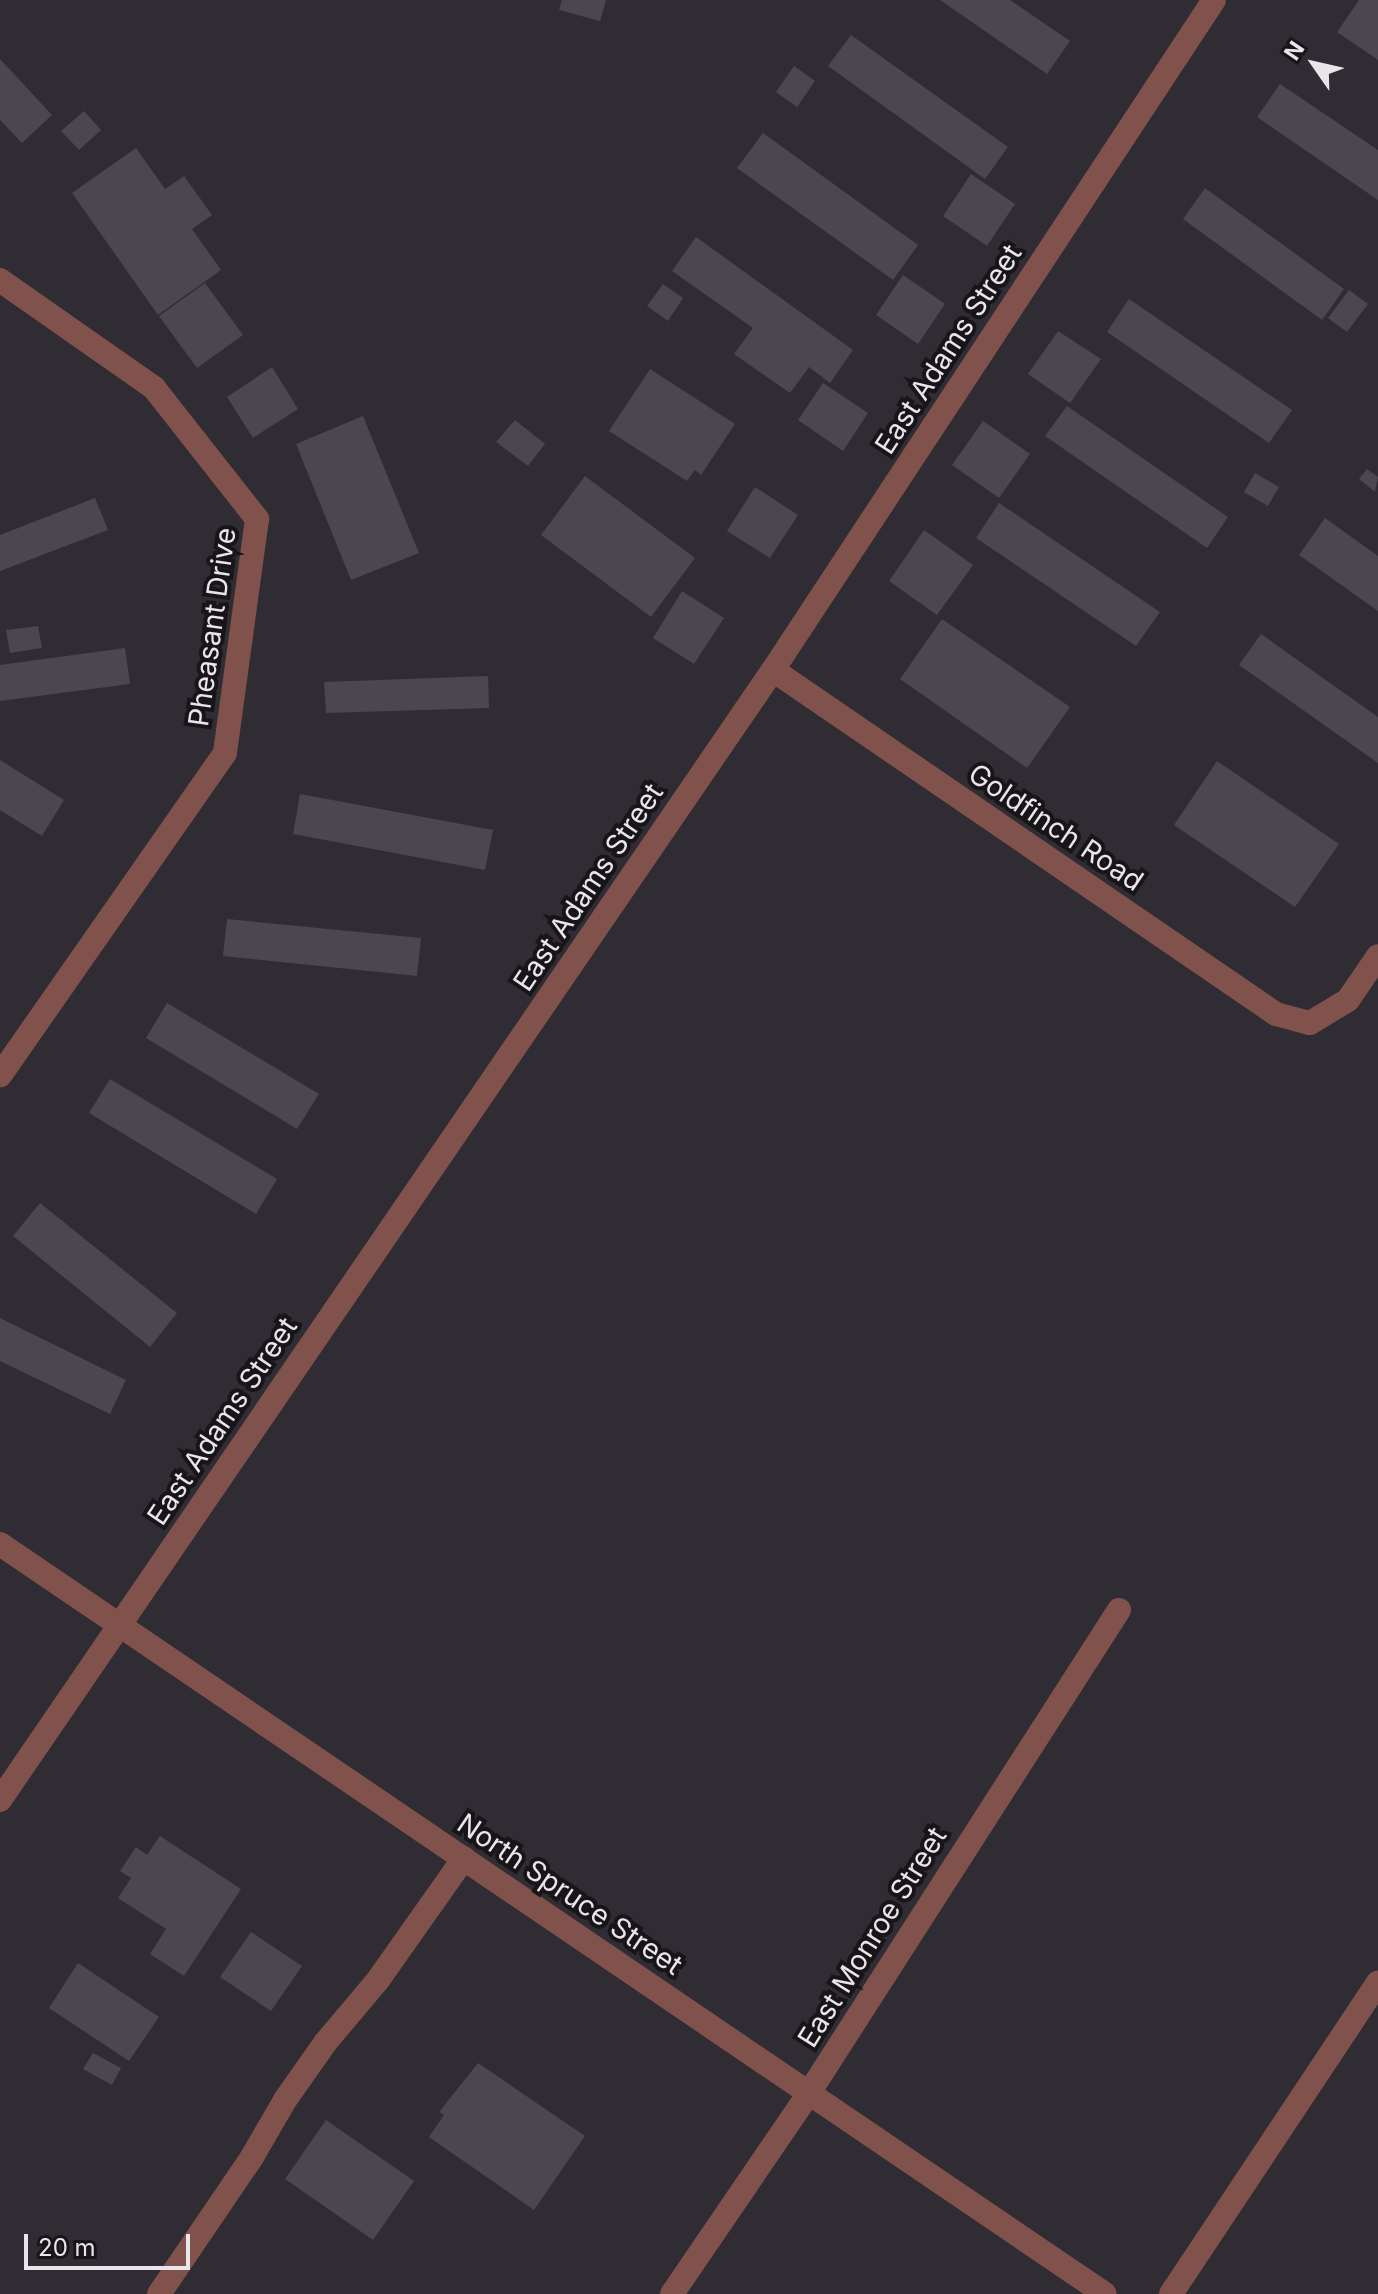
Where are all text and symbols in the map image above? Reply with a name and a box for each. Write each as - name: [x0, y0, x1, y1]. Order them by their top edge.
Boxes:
- north arrow: [1274, 24, 1354, 104]
- text: N: [1279, 36, 1310, 65]
- street label: East Adams Street: [868, 238, 1028, 460]
- street label: Pheasant Drive: [181, 525, 243, 729]
- street label: Goldfinch Road: [962, 756, 1150, 898]
- street label: East Adams Street: [506, 777, 670, 997]
- street label: East Adams Street: [140, 1311, 304, 1531]
- street label: North Spruce Street: [451, 1806, 689, 1982]
- street label: East Monroe Street: [791, 1821, 953, 2053]
- scale bar: [28, 2218, 194, 2268]
- text: 20 m: [38, 2233, 96, 2262]

